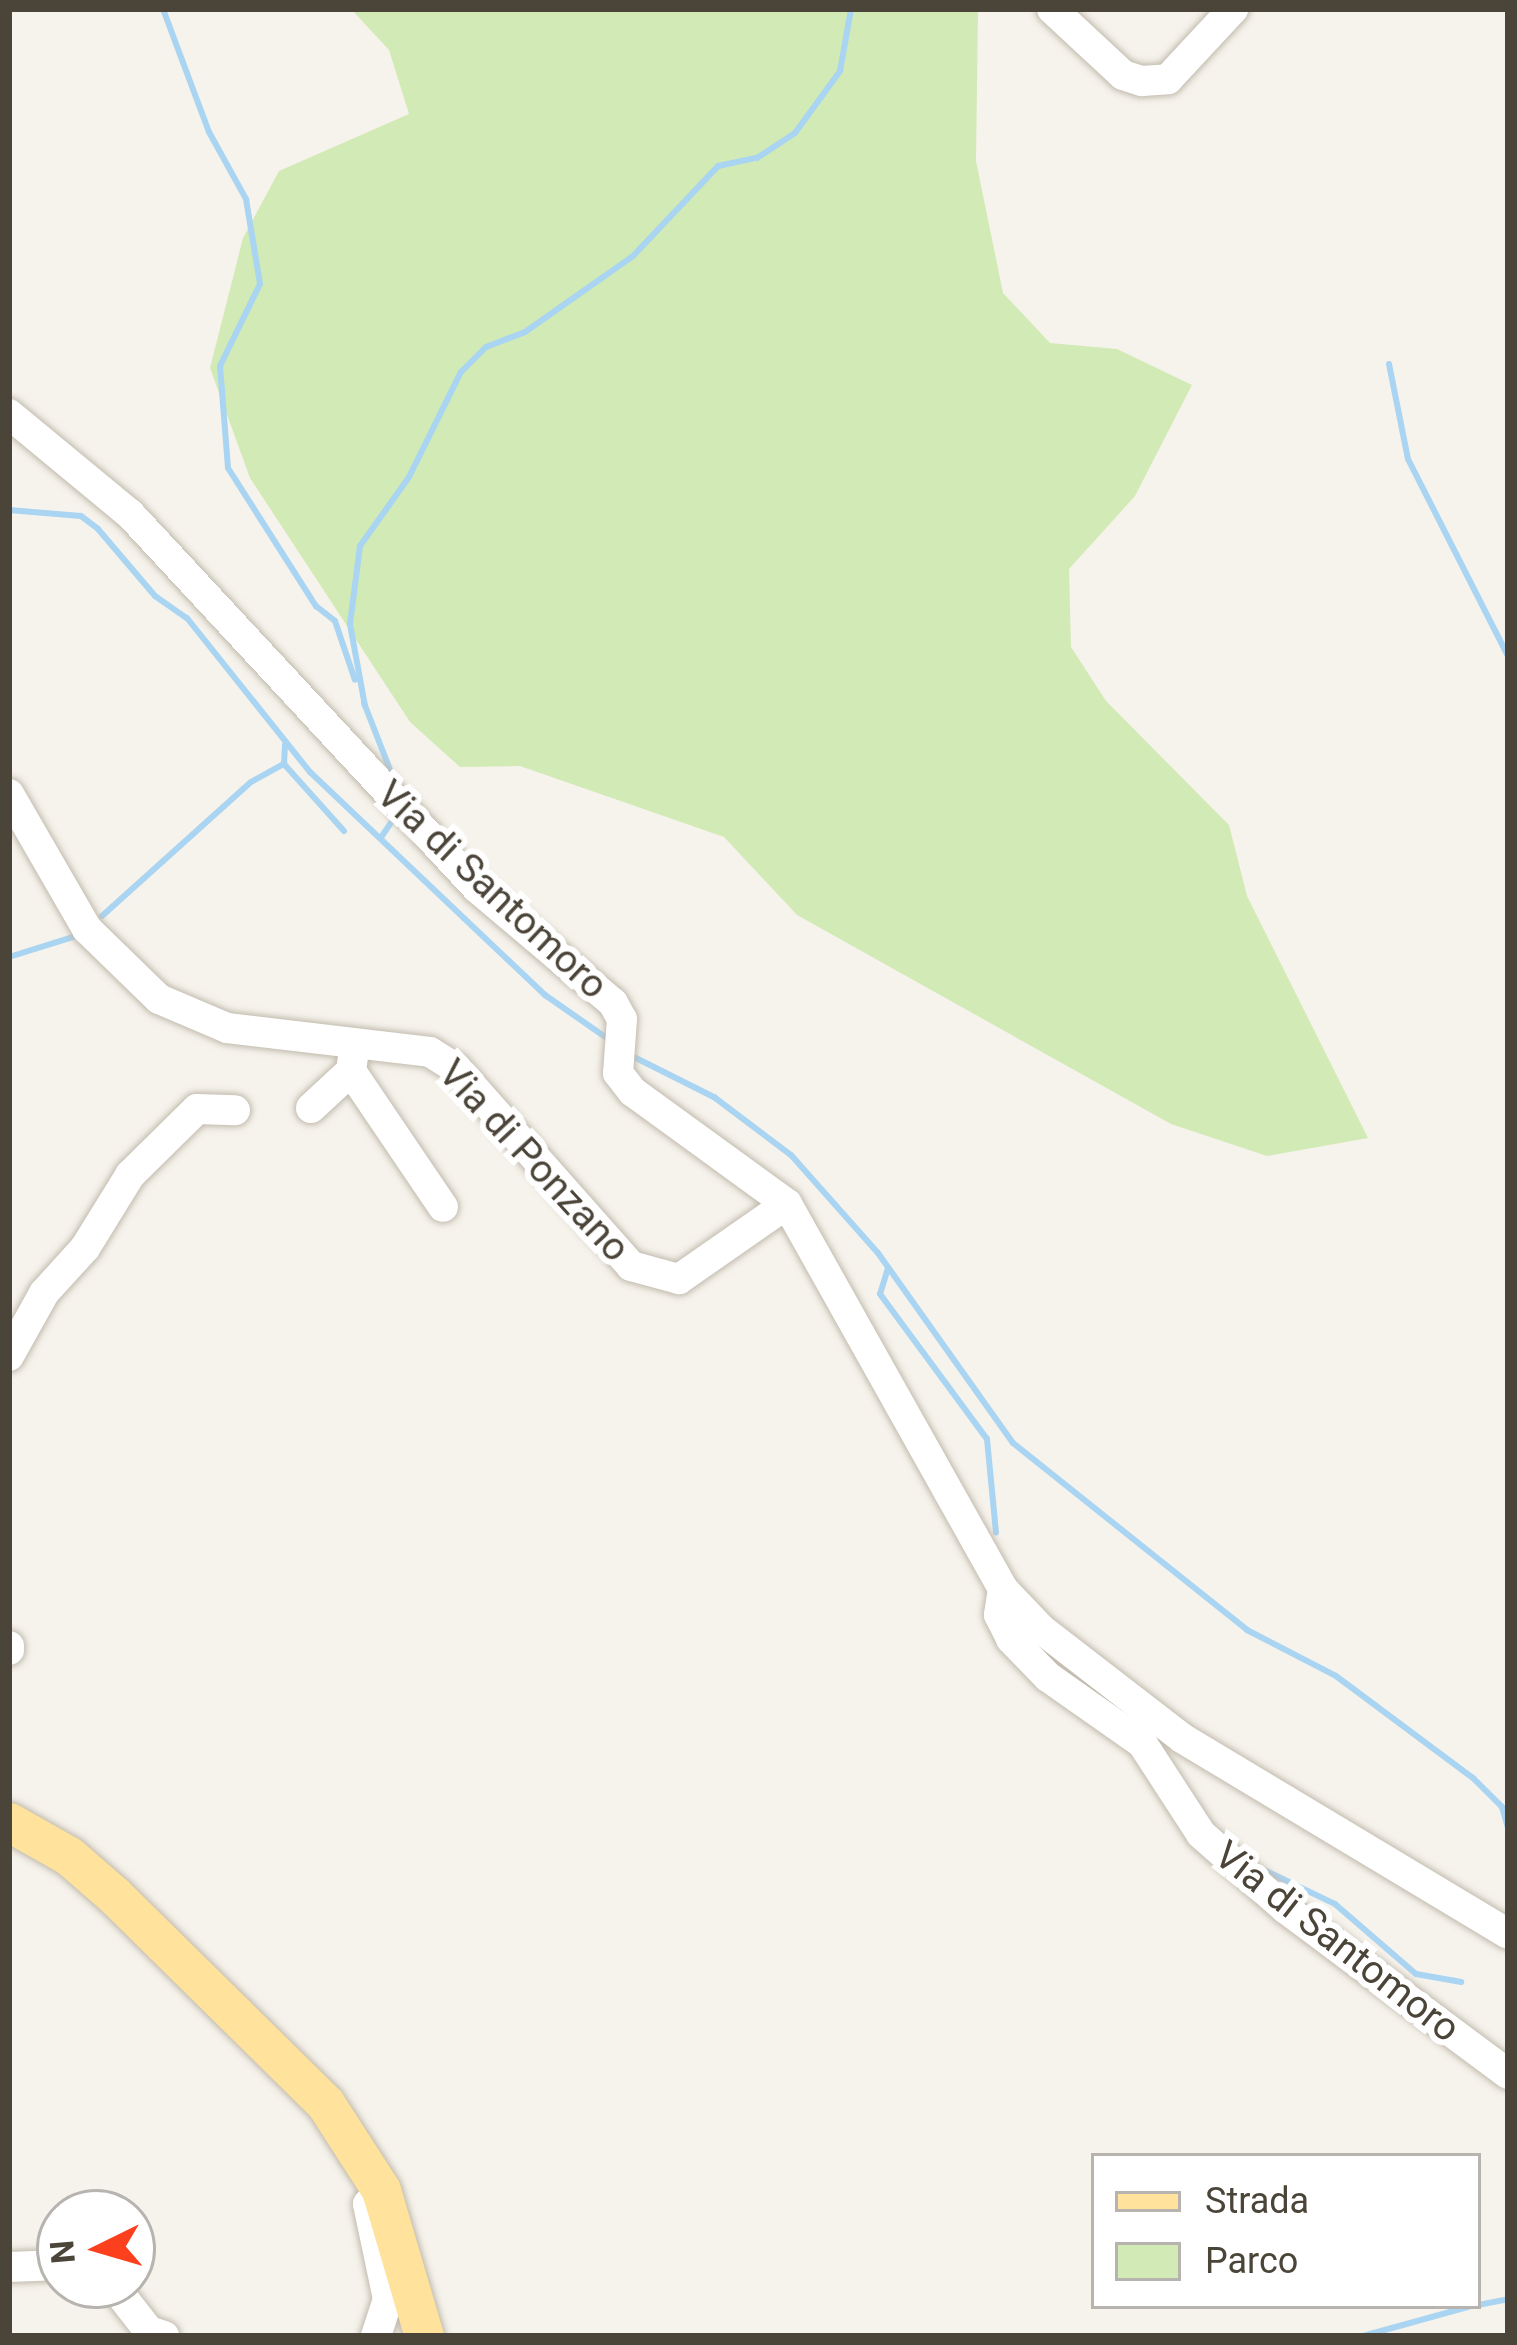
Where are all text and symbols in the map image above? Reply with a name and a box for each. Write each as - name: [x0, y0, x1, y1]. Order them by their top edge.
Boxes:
- street label: Via di Santomoro: [367, 771, 617, 1009]
- street label: Via di Ponzano: [429, 1050, 639, 1272]
- street label: Via di Santomoro: [1205, 1832, 1469, 2052]
- legend: [1091, 2153, 1481, 2309]
- text: Strada: [1205, 2180, 1309, 2222]
- north arrow: [36, 2189, 156, 2309]
- text: N: [42, 2239, 83, 2265]
- text: Parco: [1205, 2240, 1298, 2282]

